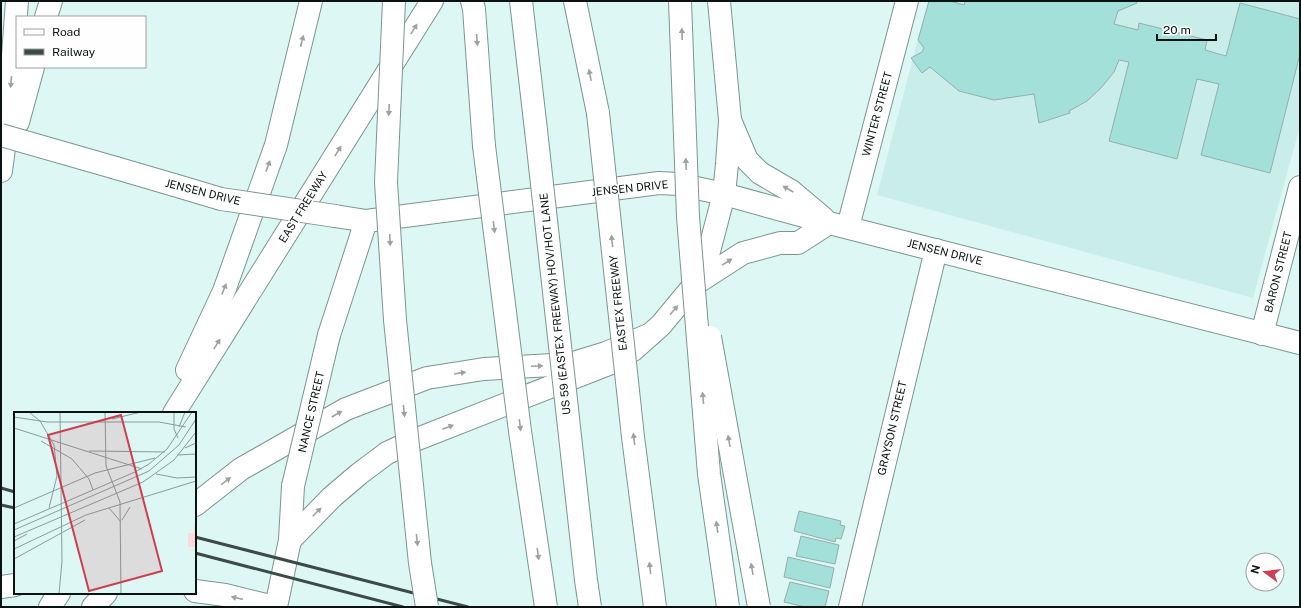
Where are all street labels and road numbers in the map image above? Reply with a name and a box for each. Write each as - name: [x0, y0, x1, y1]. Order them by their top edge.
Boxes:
- street label: WINTER STREET: [860, 70, 894, 158]
- street label: EAST FREEWAY: [276, 169, 330, 245]
- street label: JENSEN DRIVE: [164, 177, 242, 207]
- street label: JENSEN DRIVE: [591, 178, 669, 198]
- street label: US 59 (EASTEX FREEWAY) HOV/HOT LANE: [537, 192, 573, 415]
- street label: BARON STREET: [1262, 230, 1294, 314]
- street label: JENSEN DRIVE: [906, 237, 984, 267]
- street label: EASTEX FREEWAY: [607, 254, 629, 351]
- street label: NANCE STREET: [296, 370, 326, 454]
- street label: GRAYSON STREET: [875, 379, 909, 476]

